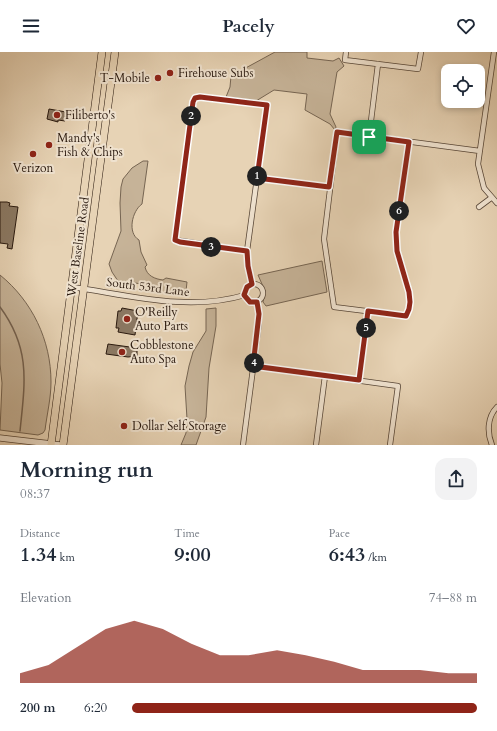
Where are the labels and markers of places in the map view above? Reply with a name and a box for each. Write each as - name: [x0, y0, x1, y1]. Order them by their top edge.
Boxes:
- place label: Firehouse Subs: [178, 65, 253, 81]
- marker: Firehouse Subs: [165, 68, 175, 78]
- place label: T-Mobile: [100, 70, 150, 86]
- marker: T-Mobile: [153, 73, 163, 83]
- pin: 2: [181, 106, 201, 126]
- place label: Filiberto's: [65, 107, 115, 123]
- marker: Filiberto's: [52, 110, 62, 120]
- pin: [352, 120, 386, 154]
- place label: Mandy's Fish & Chips: [57, 130, 123, 160]
- marker: Mandy's Fish & Chips: [44, 140, 54, 150]
- marker: Verizon: [28, 149, 38, 159]
- place label: Verizon: [13, 160, 54, 176]
- pin: 1: [247, 166, 267, 186]
- pin: 6: [389, 201, 409, 221]
- pin: 3: [201, 237, 221, 257]
- place label: O'Reilly Auto Parts: [135, 304, 188, 334]
- marker: O'Reilly Auto Parts: [122, 314, 132, 324]
- pin: 5: [356, 318, 376, 338]
- place label: Cobblestone Auto Spa: [130, 337, 194, 367]
- marker: Cobblestone Auto Spa: [117, 347, 127, 357]
- pin: 4: [244, 353, 264, 373]
- place label: Dollar Self Storage: [132, 418, 227, 434]
- marker: Dollar Self Storage: [119, 421, 129, 431]

